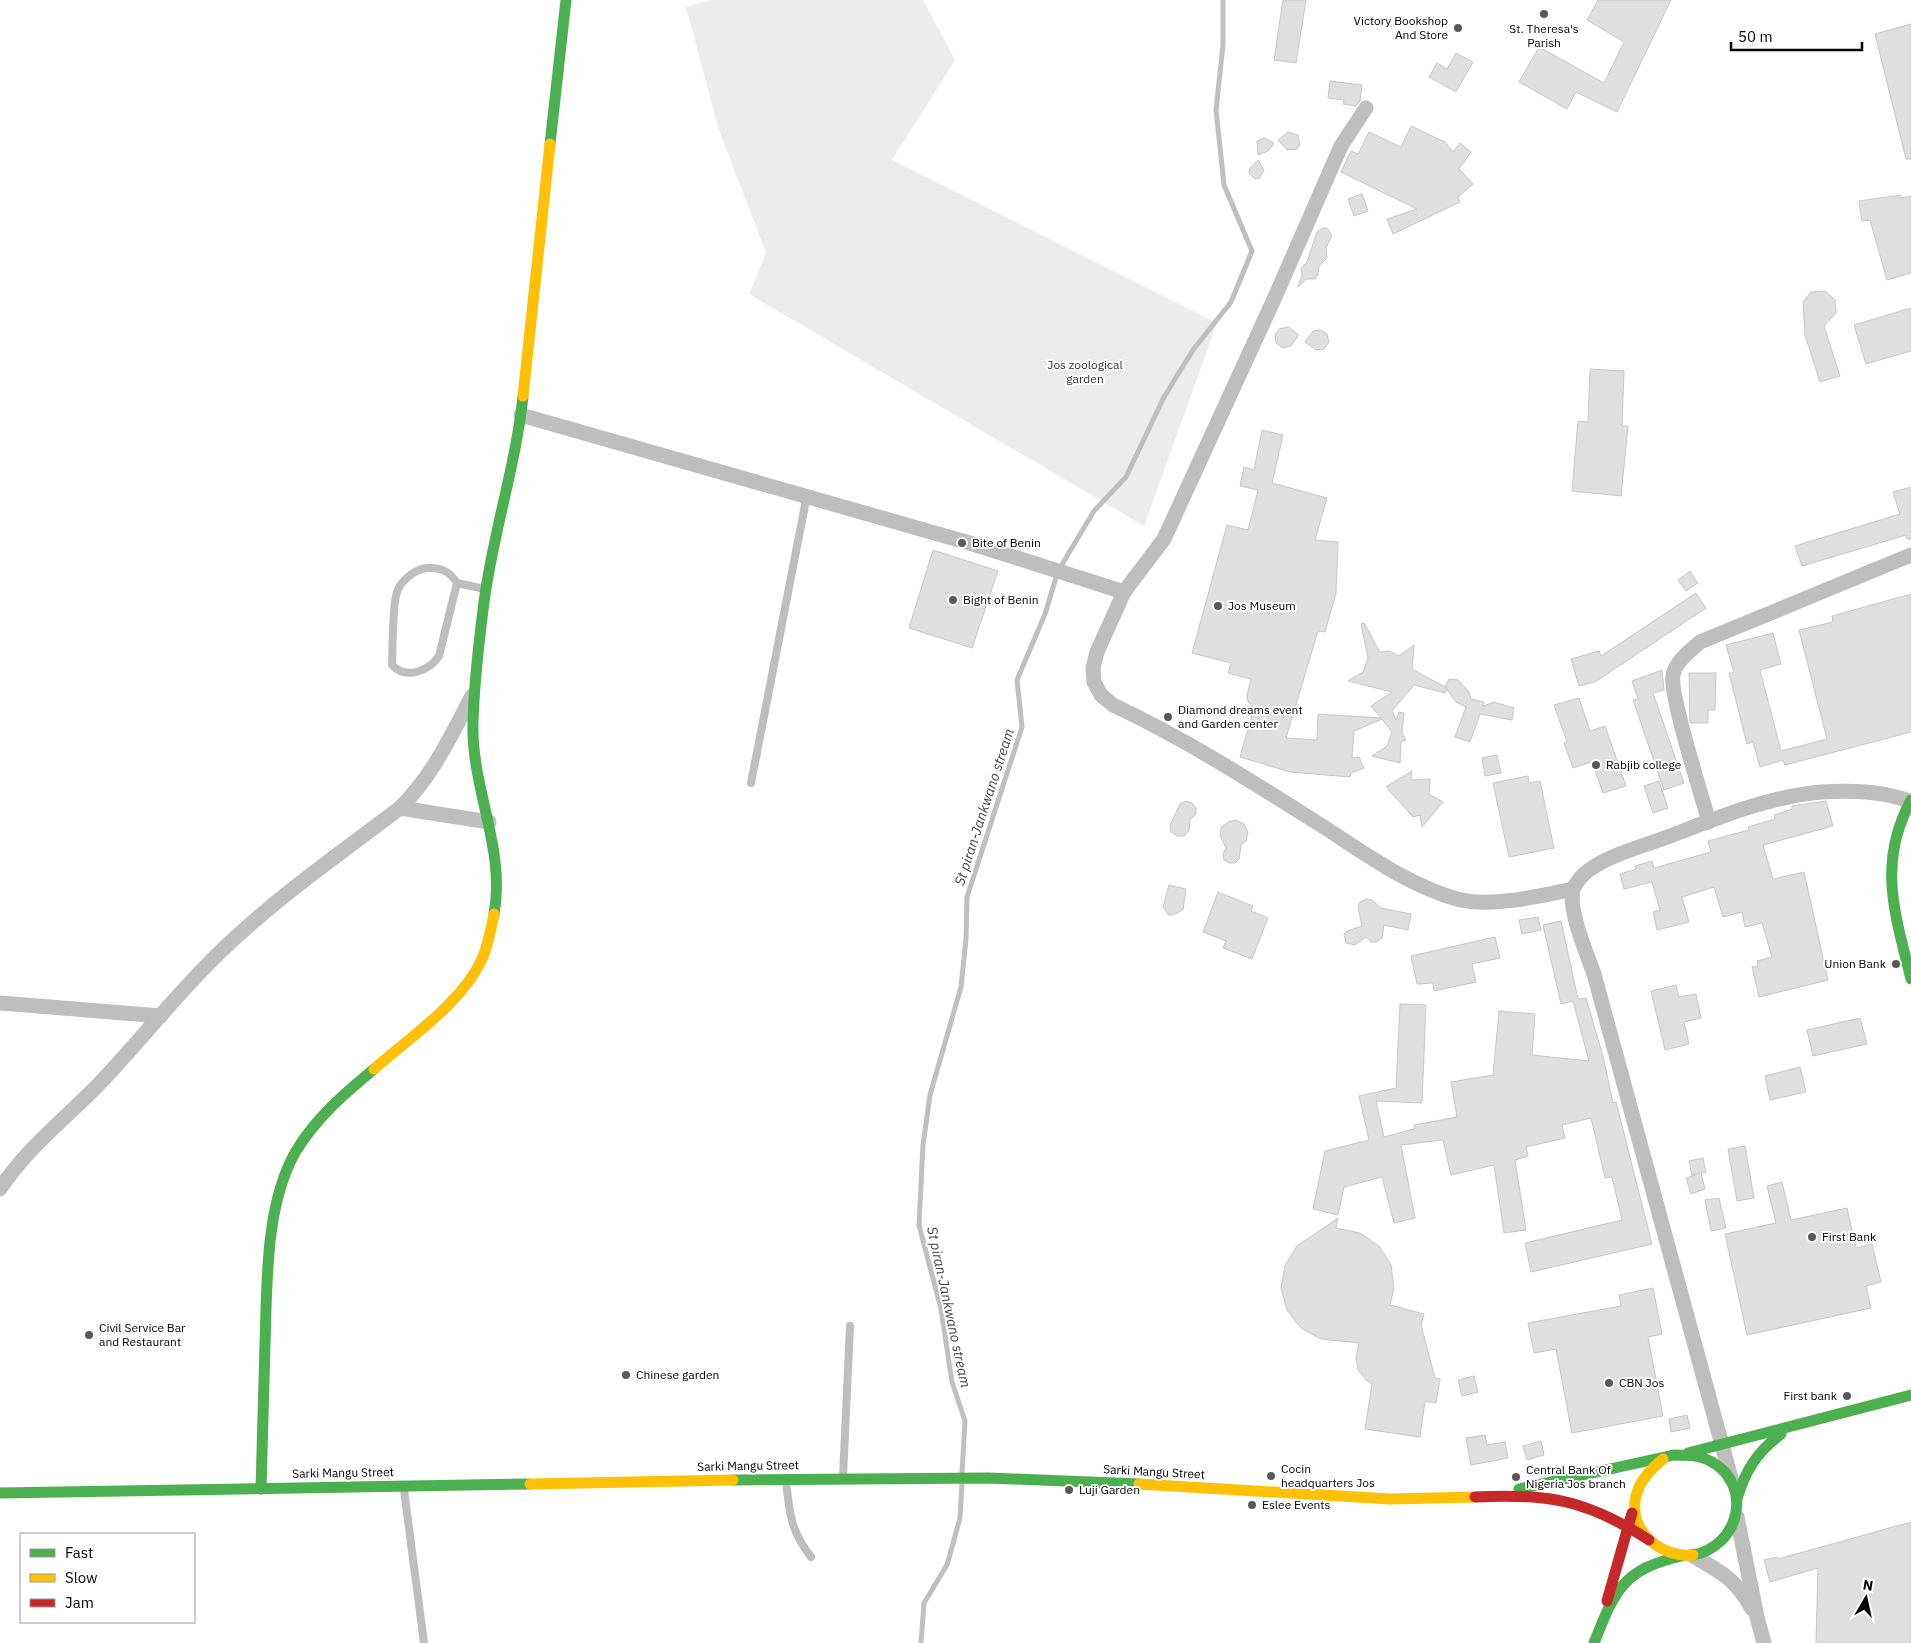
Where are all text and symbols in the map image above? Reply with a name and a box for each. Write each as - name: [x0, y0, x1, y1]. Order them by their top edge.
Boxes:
- marker: St. Theresa's Parish: [1538, 8, 1550, 20]
- place label: Victory Bookshop And Store: [1354, 13, 1448, 42]
- scale bar: [1731, 20, 1862, 52]
- place label: St. Theresa's Parish: [1509, 21, 1579, 50]
- marker: Victory Bookshop And Store: [1452, 22, 1464, 34]
- text: 50 m: [1738, 27, 1773, 46]
- park label: Jos zoological garden: [1047, 357, 1123, 386]
- place label: Bite of Benin: [972, 535, 1041, 550]
- marker: Bite of Benin: [956, 537, 968, 549]
- place label: Bight of Benin: [963, 592, 1038, 607]
- marker: Bight of Benin: [947, 594, 959, 606]
- place label: Jos Museum: [1228, 598, 1296, 613]
- marker: Jos Museum: [1212, 600, 1224, 612]
- place label: Diamond dreams event and Garden center: [1178, 702, 1303, 731]
- marker: Diamond dreams event and Garden center: [1162, 711, 1174, 723]
- water label: St piran-Jankwano stream: [950, 726, 1018, 888]
- place label: Rabjib college: [1606, 757, 1682, 772]
- marker: Rabjib college: [1590, 759, 1602, 771]
- place label: Union Bank: [1824, 956, 1887, 971]
- marker: Union Bank: [1890, 958, 1902, 970]
- water label: St piran-Jankwano stream: [923, 1225, 975, 1389]
- place label: First Bank: [1822, 1229, 1877, 1244]
- marker: First Bank: [1806, 1231, 1818, 1243]
- place label: Civil Service Bar and Restaurant: [99, 1320, 186, 1349]
- marker: Civil Service Bar and Restaurant: [83, 1329, 95, 1341]
- place label: Chinese garden: [636, 1367, 719, 1382]
- marker: Chinese garden: [620, 1369, 632, 1381]
- place label: CBN Jos: [1619, 1375, 1664, 1390]
- marker: CBN Jos: [1603, 1377, 1615, 1389]
- place label: First bank: [1784, 1388, 1838, 1403]
- marker: First bank: [1841, 1390, 1853, 1402]
- street label: Sarki Mangu Street: [697, 1457, 799, 1474]
- street label: Sarki Mangu Street: [1103, 1461, 1205, 1482]
- place label: Cocin headquarters Jos: [1281, 1461, 1375, 1490]
- place label: Central Bank Of Nigeria Jos branch: [1526, 1462, 1626, 1491]
- street label: Sarki Mangu Street: [292, 1464, 394, 1481]
- marker: Cocin headquarters Jos: [1265, 1470, 1277, 1482]
- marker: Central Bank Of Nigeria Jos branch: [1510, 1471, 1522, 1483]
- place label: Luji Garden: [1079, 1482, 1140, 1497]
- marker: Luji Garden: [1063, 1484, 1075, 1496]
- place label: Eslee Events: [1262, 1497, 1331, 1512]
- marker: Eslee Events: [1246, 1499, 1258, 1511]
- legend: [20, 1533, 195, 1623]
- text: Fast: [65, 1543, 93, 1562]
- text: Slow: [65, 1568, 98, 1587]
- north arrow: [1841, 1573, 1891, 1623]
- text: N: [1862, 1575, 1874, 1595]
- text: Jam: [65, 1593, 94, 1612]

